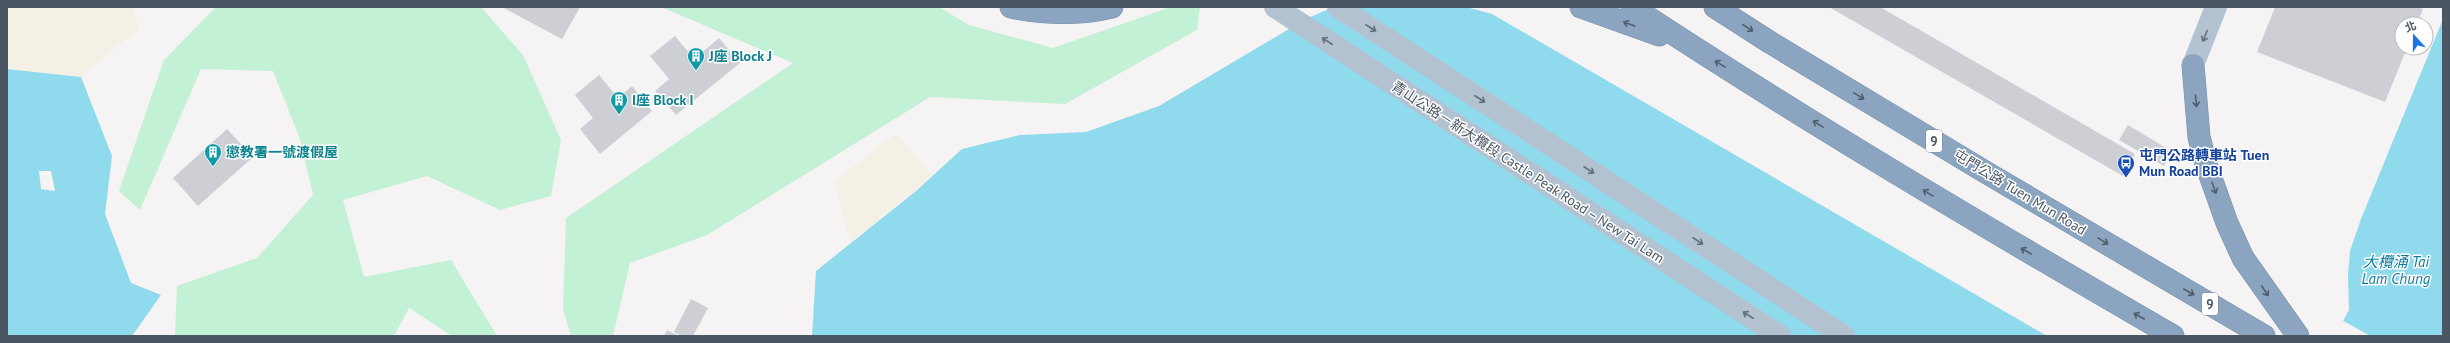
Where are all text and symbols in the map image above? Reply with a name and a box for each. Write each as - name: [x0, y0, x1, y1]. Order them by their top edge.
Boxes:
- north arrow: [2394, 16, 2434, 56]
- text: 北: [2403, 18, 2418, 35]
- one-way arrow: [1623, 20, 1635, 28]
- one-way arrow: [1365, 24, 1376, 32]
- one-way arrow: [1742, 24, 1753, 32]
- one-way arrow: [2200, 30, 2208, 42]
- one-way arrow: [1321, 37, 1333, 45]
- building icon: J座 Block J: [686, 46, 706, 71]
- place label: J座 Block J: [708, 47, 772, 65]
- one-way arrow: [1714, 59, 1726, 67]
- street label: 青山公路－新大欖段 Castle Peak Road – New Tai Lam: [1388, 77, 1668, 267]
- building icon: I座 Block I: [609, 90, 629, 115]
- place label: I座 Block I: [632, 91, 694, 109]
- one-way arrow: [1853, 92, 1864, 100]
- one-way arrow: [2192, 94, 2200, 107]
- one-way arrow: [1474, 95, 1485, 103]
- one-way arrow: [1813, 120, 1824, 128]
- road number: 9: [1926, 130, 1942, 152]
- building icon: 懲教署一號渡假屋: [203, 142, 223, 167]
- place label: 懲教署一號渡假屋: [226, 143, 338, 161]
- street label: 屯門公路 Tuen Mun Road: [1950, 145, 2090, 239]
- place label: 屯門公路轉車站 Tuen Mun Road BBI: [2139, 146, 2269, 180]
- bus stop icon: 屯門公路轉車站 Tuen Mun Road BBI: [2116, 153, 2136, 178]
- one-way arrow: [1583, 166, 1594, 174]
- one-way arrow: [2211, 182, 2218, 195]
- one-way arrow: [1923, 189, 1934, 197]
- one-way arrow: [1692, 237, 1703, 245]
- one-way arrow: [2097, 238, 2109, 246]
- one-way arrow: [2020, 247, 2032, 255]
- water label: 大欖涌 Tai Lam Chung: [2362, 252, 2431, 288]
- one-way arrow: [2261, 285, 2269, 296]
- one-way arrow: [2183, 288, 2195, 296]
- road number: 9: [2202, 293, 2218, 315]
- one-way arrow: [1743, 311, 1754, 319]
- one-way arrow: [2133, 312, 2145, 320]

